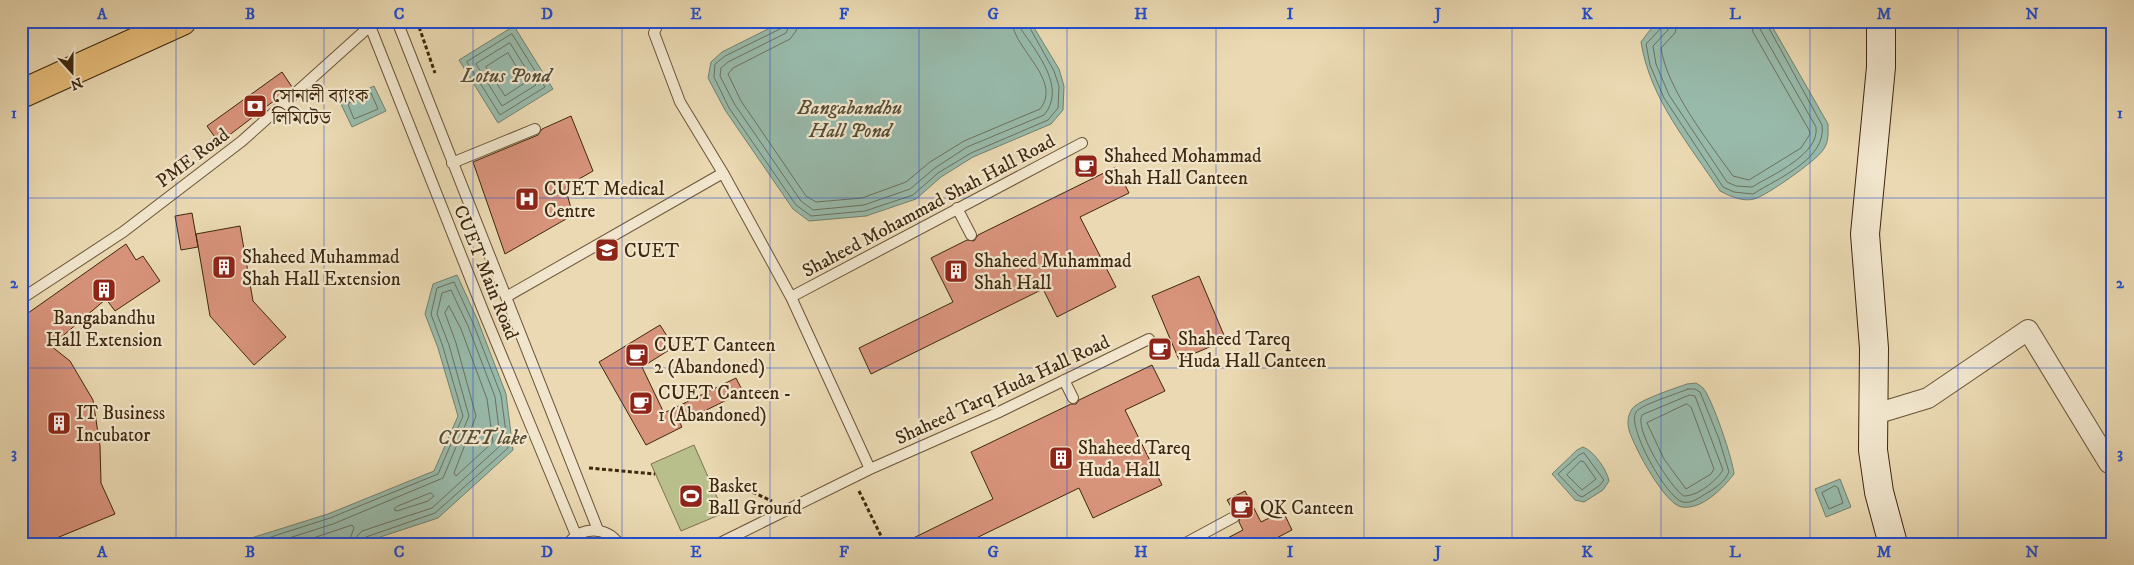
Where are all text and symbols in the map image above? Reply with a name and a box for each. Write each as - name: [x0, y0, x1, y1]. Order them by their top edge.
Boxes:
- text: A: [96, 4, 108, 24]
- text: B: [245, 4, 255, 24]
- text: C: [394, 4, 404, 24]
- text: D: [541, 4, 553, 24]
- text: E: [690, 4, 702, 24]
- text: F: [839, 4, 849, 24]
- text: G: [987, 4, 999, 24]
- text: H: [1134, 4, 1148, 24]
- text: I: [1287, 4, 1294, 24]
- text: J: [1433, 4, 1442, 24]
- text: K: [1581, 4, 1593, 24]
- text: L: [1729, 4, 1741, 24]
- text: M: [1877, 4, 1892, 24]
- text: N: [2025, 4, 2039, 24]
- north arrow: [48, 48, 98, 98]
- water label: Lotus Pond: [460, 64, 554, 89]
- text: N: [67, 73, 85, 94]
- place label: সোনালী ব্যাংক লিমিটেড: [271, 84, 369, 130]
- bank icon: সোনালী ব্যাংক লিমিটেড: [242, 93, 268, 119]
- water label: Bangabandhu Hall Pond: [797, 96, 902, 144]
- text: 1: [11, 103, 17, 123]
- text: 1: [2117, 103, 2123, 123]
- street label: PME Road: [152, 123, 234, 193]
- street label: Shaheed Mohammad Shah Hall Road: [799, 130, 1059, 283]
- place label: Shaheed Mohammad Shah Hall Canteen: [1104, 145, 1262, 190]
- cafe icon: Shaheed Mohammad Shah Hall Canteen: [1073, 153, 1099, 179]
- place label: CUET Medical Centre: [544, 178, 665, 223]
- hospital icon: CUET Medical Centre: [514, 186, 540, 212]
- street label: CUET Main Road: [448, 202, 523, 344]
- school or university icon: CUET: [594, 237, 620, 263]
- place label: CUET: [624, 240, 680, 263]
- place label: Shaheed Muhammad Shah Hall Extension: [242, 246, 401, 291]
- place label: Shaheed Muhammad Shah Hall: [974, 250, 1132, 295]
- building icon: Shaheed Muhammad Shah Hall Extension: [211, 254, 237, 280]
- building icon: Shaheed Muhammad Shah Hall: [943, 258, 969, 284]
- text: 2: [10, 273, 19, 293]
- text: 2: [2116, 273, 2125, 293]
- building icon: Bangabandhu Hall Extension: [91, 277, 117, 303]
- place label: Bangabandhu Hall Extension: [46, 307, 162, 352]
- place label: Shaheed Tareq Huda Hall Canteen: [1178, 328, 1326, 373]
- street label: Shaheed Tarq Huda Hall Road: [892, 330, 1114, 451]
- place label: CUET Canteen 2 (Abandoned): [654, 334, 776, 379]
- cafe icon: Shaheed Tareq Huda Hall Canteen: [1147, 336, 1173, 362]
- cafe icon: CUET Canteen 2 (Abandoned): [624, 342, 650, 368]
- place label: CUET Canteen - 1 (Abandoned): [658, 382, 791, 427]
- cafe icon: CUET Canteen - 1 (Abandoned): [628, 390, 654, 416]
- place label: IT Business Incubator: [76, 402, 165, 447]
- building icon: IT Business Incubator: [46, 410, 72, 436]
- water label: CUET lake: [438, 426, 528, 451]
- place label: Shaheed Tareq Huda Hall: [1078, 437, 1191, 482]
- text: 3: [11, 443, 17, 463]
- text: 3: [2117, 443, 2123, 463]
- building icon: Shaheed Tareq Huda Hall: [1048, 445, 1074, 471]
- place label: Basket Ball Ground: [708, 475, 802, 520]
- sports icon: Basket Ball Ground: [678, 483, 704, 509]
- cafe icon: QK Canteen: [1229, 494, 1255, 520]
- place label: QK Canteen: [1260, 497, 1354, 520]
- text: A: [96, 542, 108, 562]
- text: B: [245, 542, 255, 562]
- text: C: [394, 542, 404, 562]
- text: D: [541, 542, 553, 562]
- text: E: [690, 542, 702, 562]
- text: F: [839, 542, 849, 562]
- text: G: [987, 542, 999, 562]
- text: H: [1134, 542, 1148, 562]
- text: I: [1287, 542, 1294, 562]
- text: J: [1433, 542, 1442, 562]
- text: K: [1581, 542, 1593, 562]
- text: L: [1729, 542, 1741, 562]
- text: M: [1877, 542, 1892, 562]
- text: N: [2025, 542, 2039, 562]

